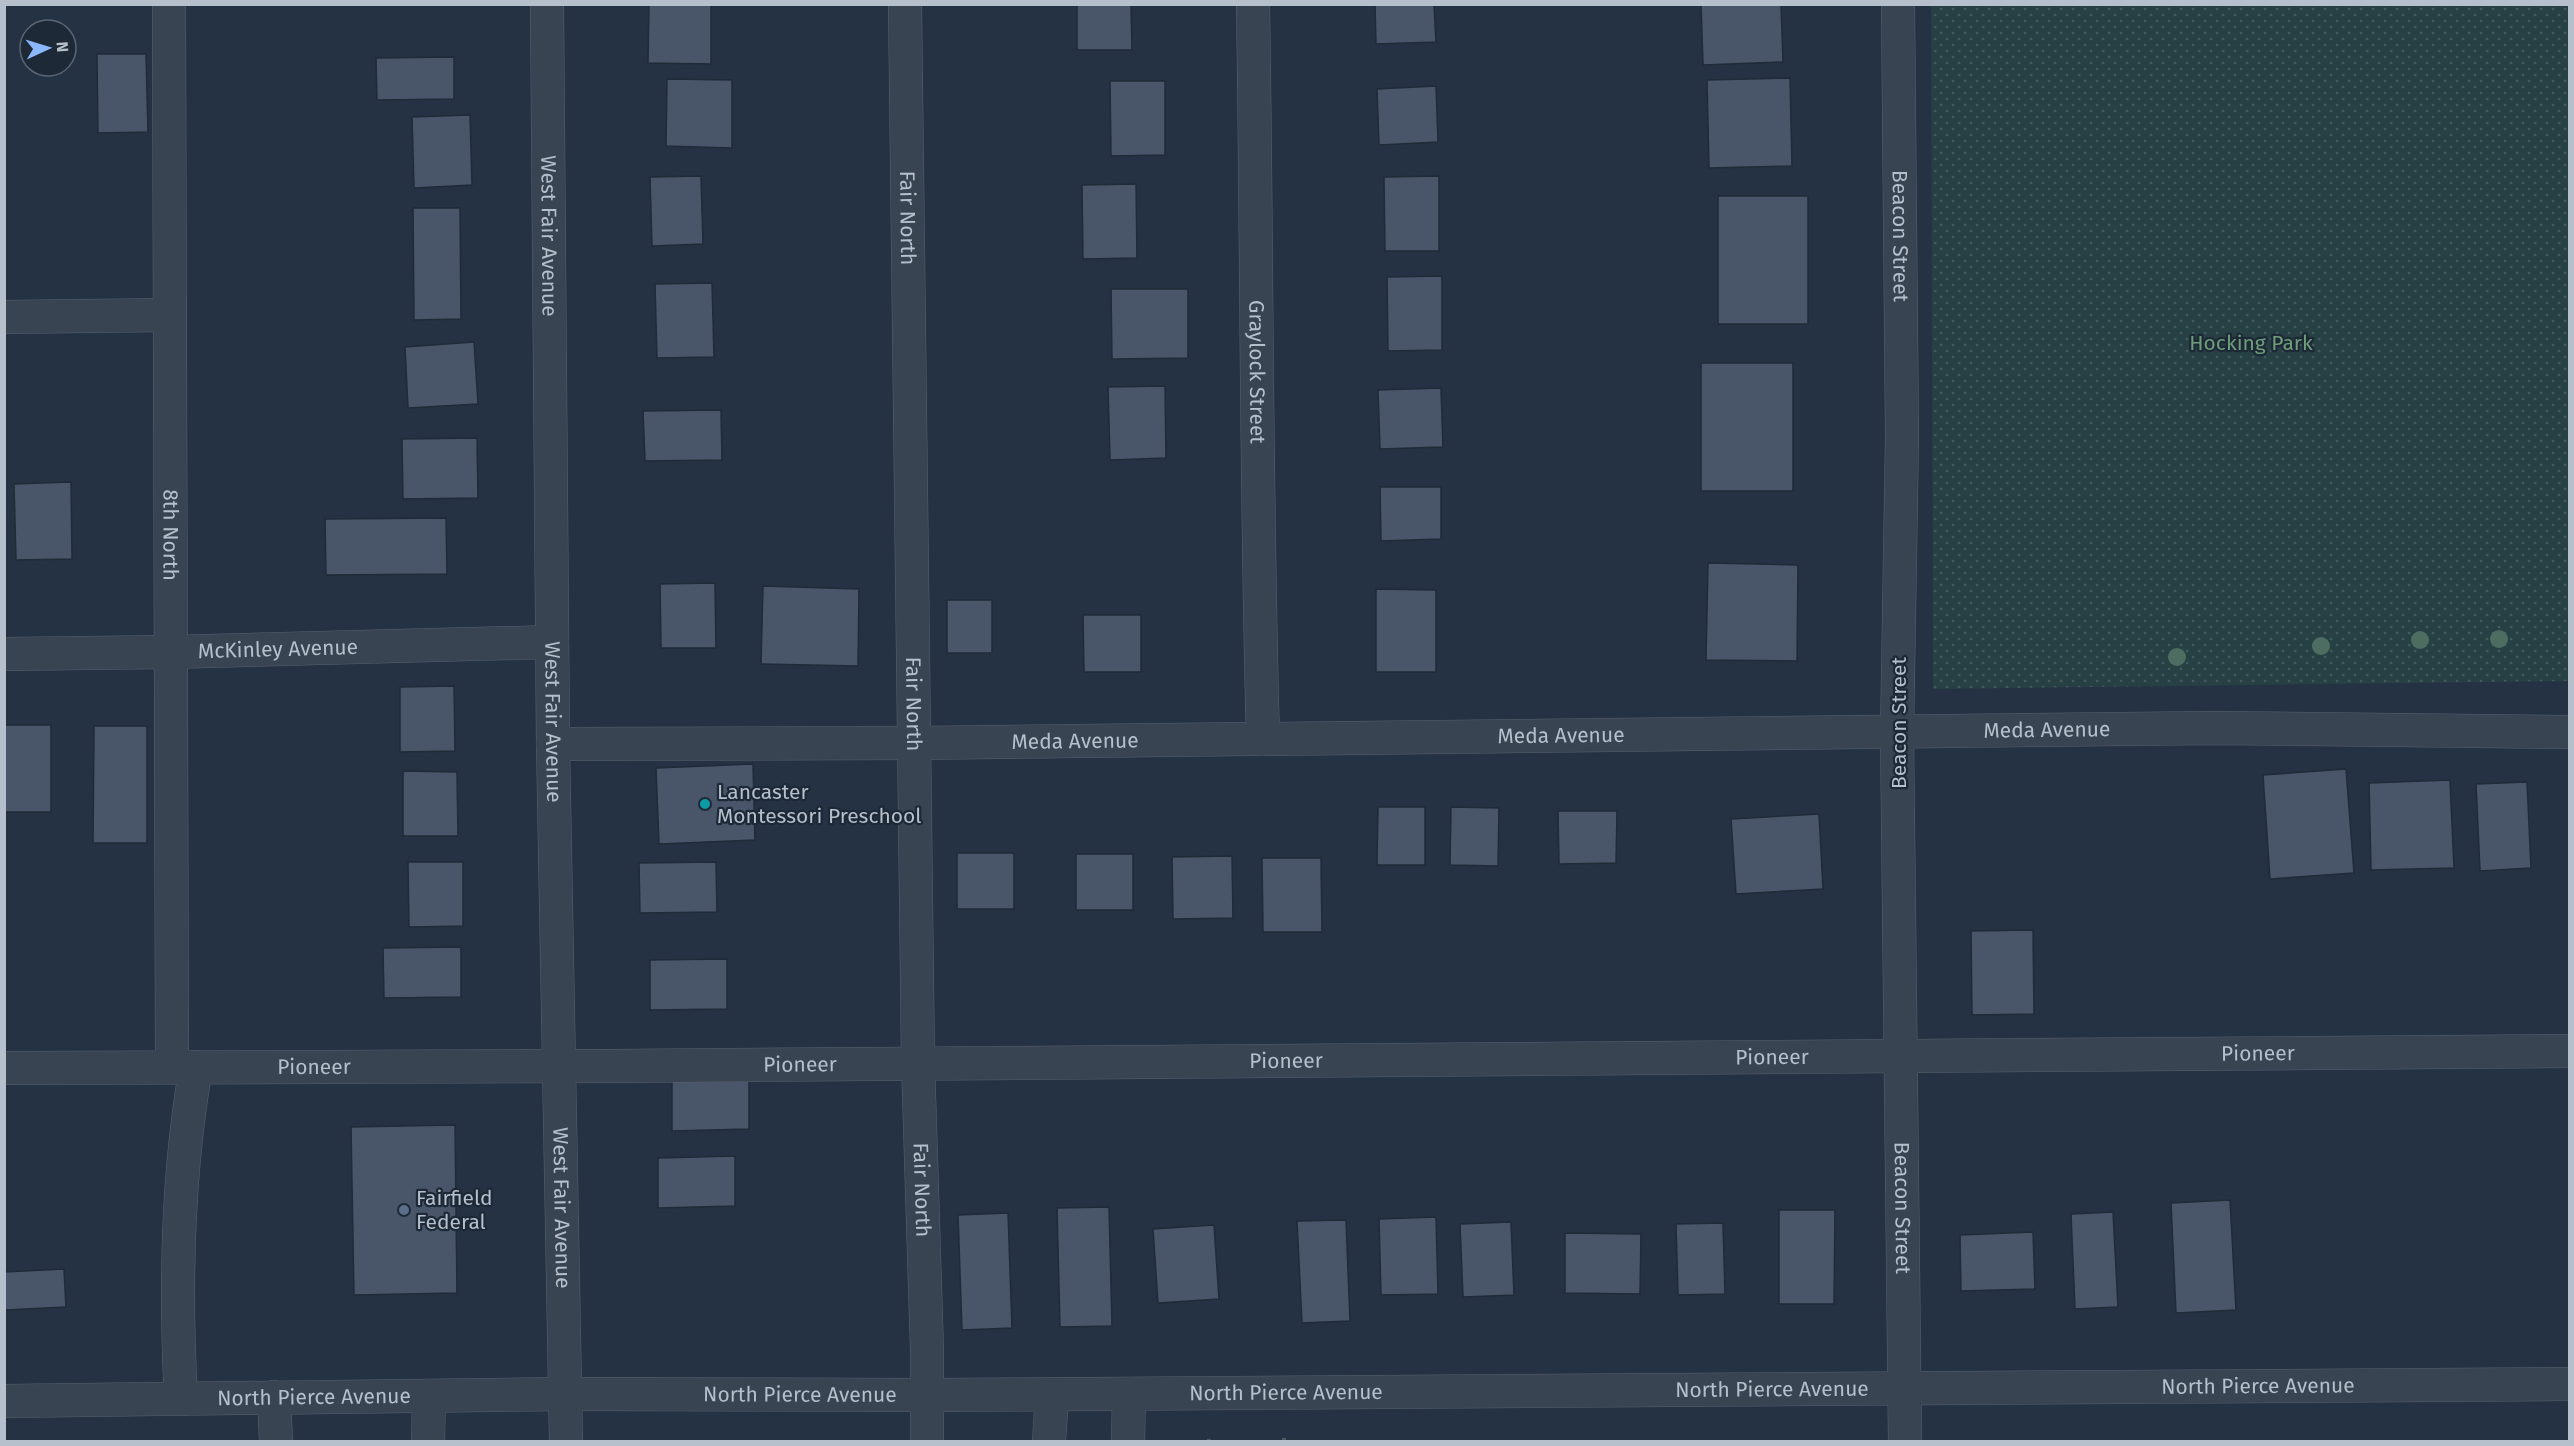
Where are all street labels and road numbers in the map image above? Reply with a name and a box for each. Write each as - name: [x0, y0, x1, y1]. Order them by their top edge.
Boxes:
- street label: West Fair Avenue: [535, 155, 563, 317]
- street label: Fair North: [894, 170, 921, 266]
- street label: Beacon Street: [1887, 170, 1914, 303]
- street label: Graylock Street: [1243, 300, 1271, 444]
- street label: 8th North: [157, 489, 184, 581]
- street label: McKinley Avenue: [198, 634, 358, 664]
- street label: West Fair Avenue: [539, 641, 567, 803]
- street label: Fair North: [900, 656, 927, 751]
- street label: Beacon Street: [1886, 657, 1912, 789]
- street label: Meda Avenue: [1983, 716, 2111, 744]
- street label: Meda Avenue: [1497, 722, 1625, 749]
- street label: Meda Avenue: [1011, 727, 1139, 755]
- street label: Pioneer: [2221, 1040, 2295, 1067]
- street label: Pioneer: [1735, 1044, 1809, 1070]
- street label: Pioneer: [1249, 1048, 1323, 1074]
- street label: Pioneer: [763, 1051, 837, 1078]
- street label: Pioneer: [277, 1054, 351, 1080]
- street label: West Fair Avenue: [547, 1127, 576, 1289]
- street label: Fair North: [908, 1142, 936, 1238]
- street label: Beacon Street: [1889, 1142, 1916, 1275]
- street label: North Pierce Avenue: [2161, 1372, 2355, 1400]
- street label: North Pierce Avenue: [1675, 1376, 1869, 1403]
- street label: North Pierce Avenue: [1189, 1379, 1383, 1406]
- street label: North Pierce Avenue: [703, 1381, 897, 1408]
- street label: North Pierce Avenue: [217, 1383, 411, 1411]

